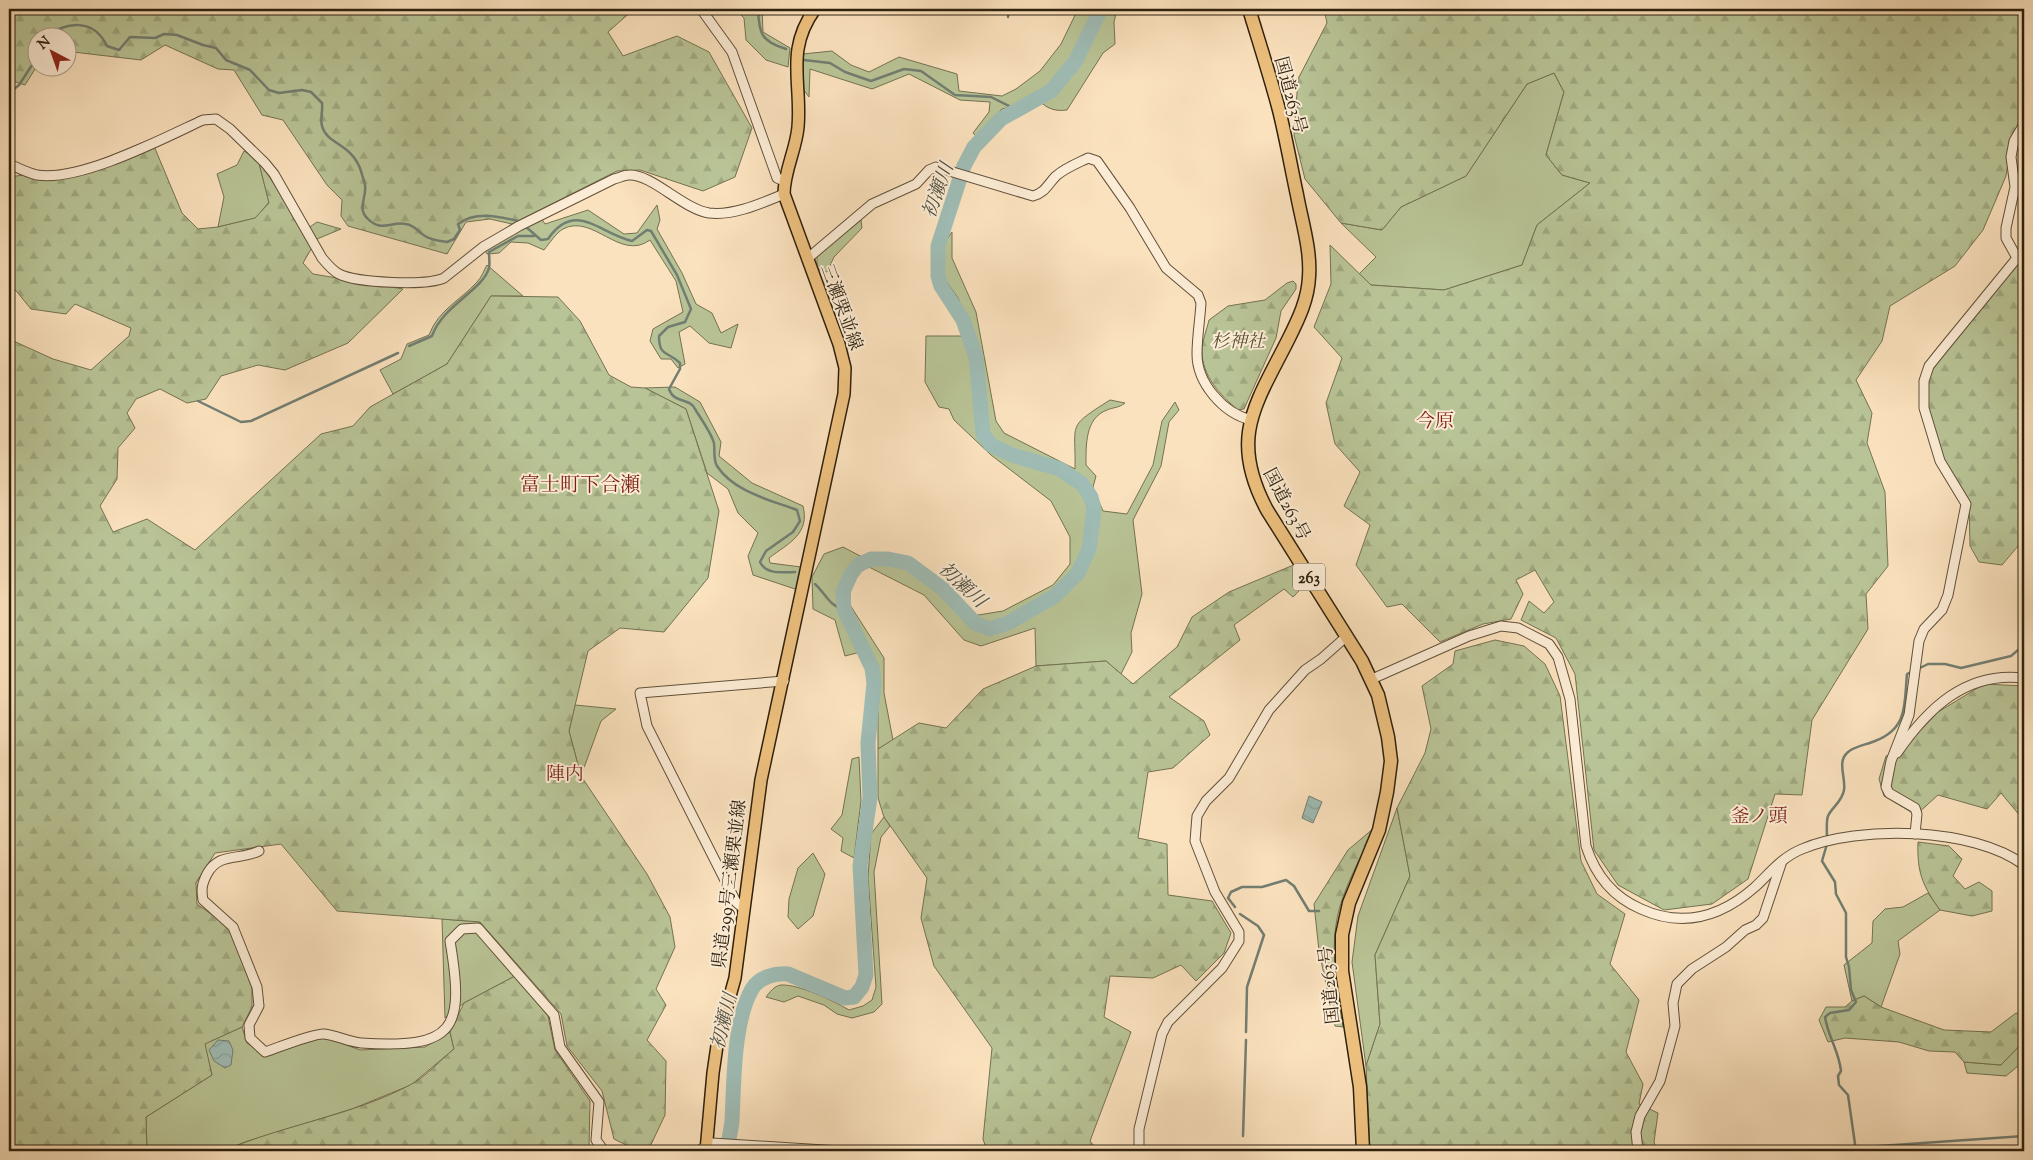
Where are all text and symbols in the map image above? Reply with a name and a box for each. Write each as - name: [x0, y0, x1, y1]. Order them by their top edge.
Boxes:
- north arrow: [28, 28, 78, 78]
- text: N: [34, 32, 56, 55]
- street label: 国道263号: [1266, 54, 1312, 137]
- water label: 初瀬川: [917, 158, 962, 222]
- street label: 三瀬栗並線: [813, 261, 868, 354]
- park label: 杉神社: [1211, 330, 1266, 356]
- district label: 今原: [1416, 409, 1454, 436]
- street label: 国道263号: [1255, 464, 1315, 546]
- district label: 富士町下合瀬: [520, 472, 640, 501]
- water label: 初瀬川: [931, 557, 993, 616]
- road number: 263: [1293, 564, 1325, 590]
- district label: 陣内: [546, 762, 584, 789]
- street label: 県道299号三瀬栗並線: [708, 798, 754, 970]
- district label: 釜ノ頭: [1730, 804, 1788, 831]
- street label: 国道263号: [1314, 944, 1348, 1025]
- water label: 初瀬川: [705, 989, 746, 1053]

